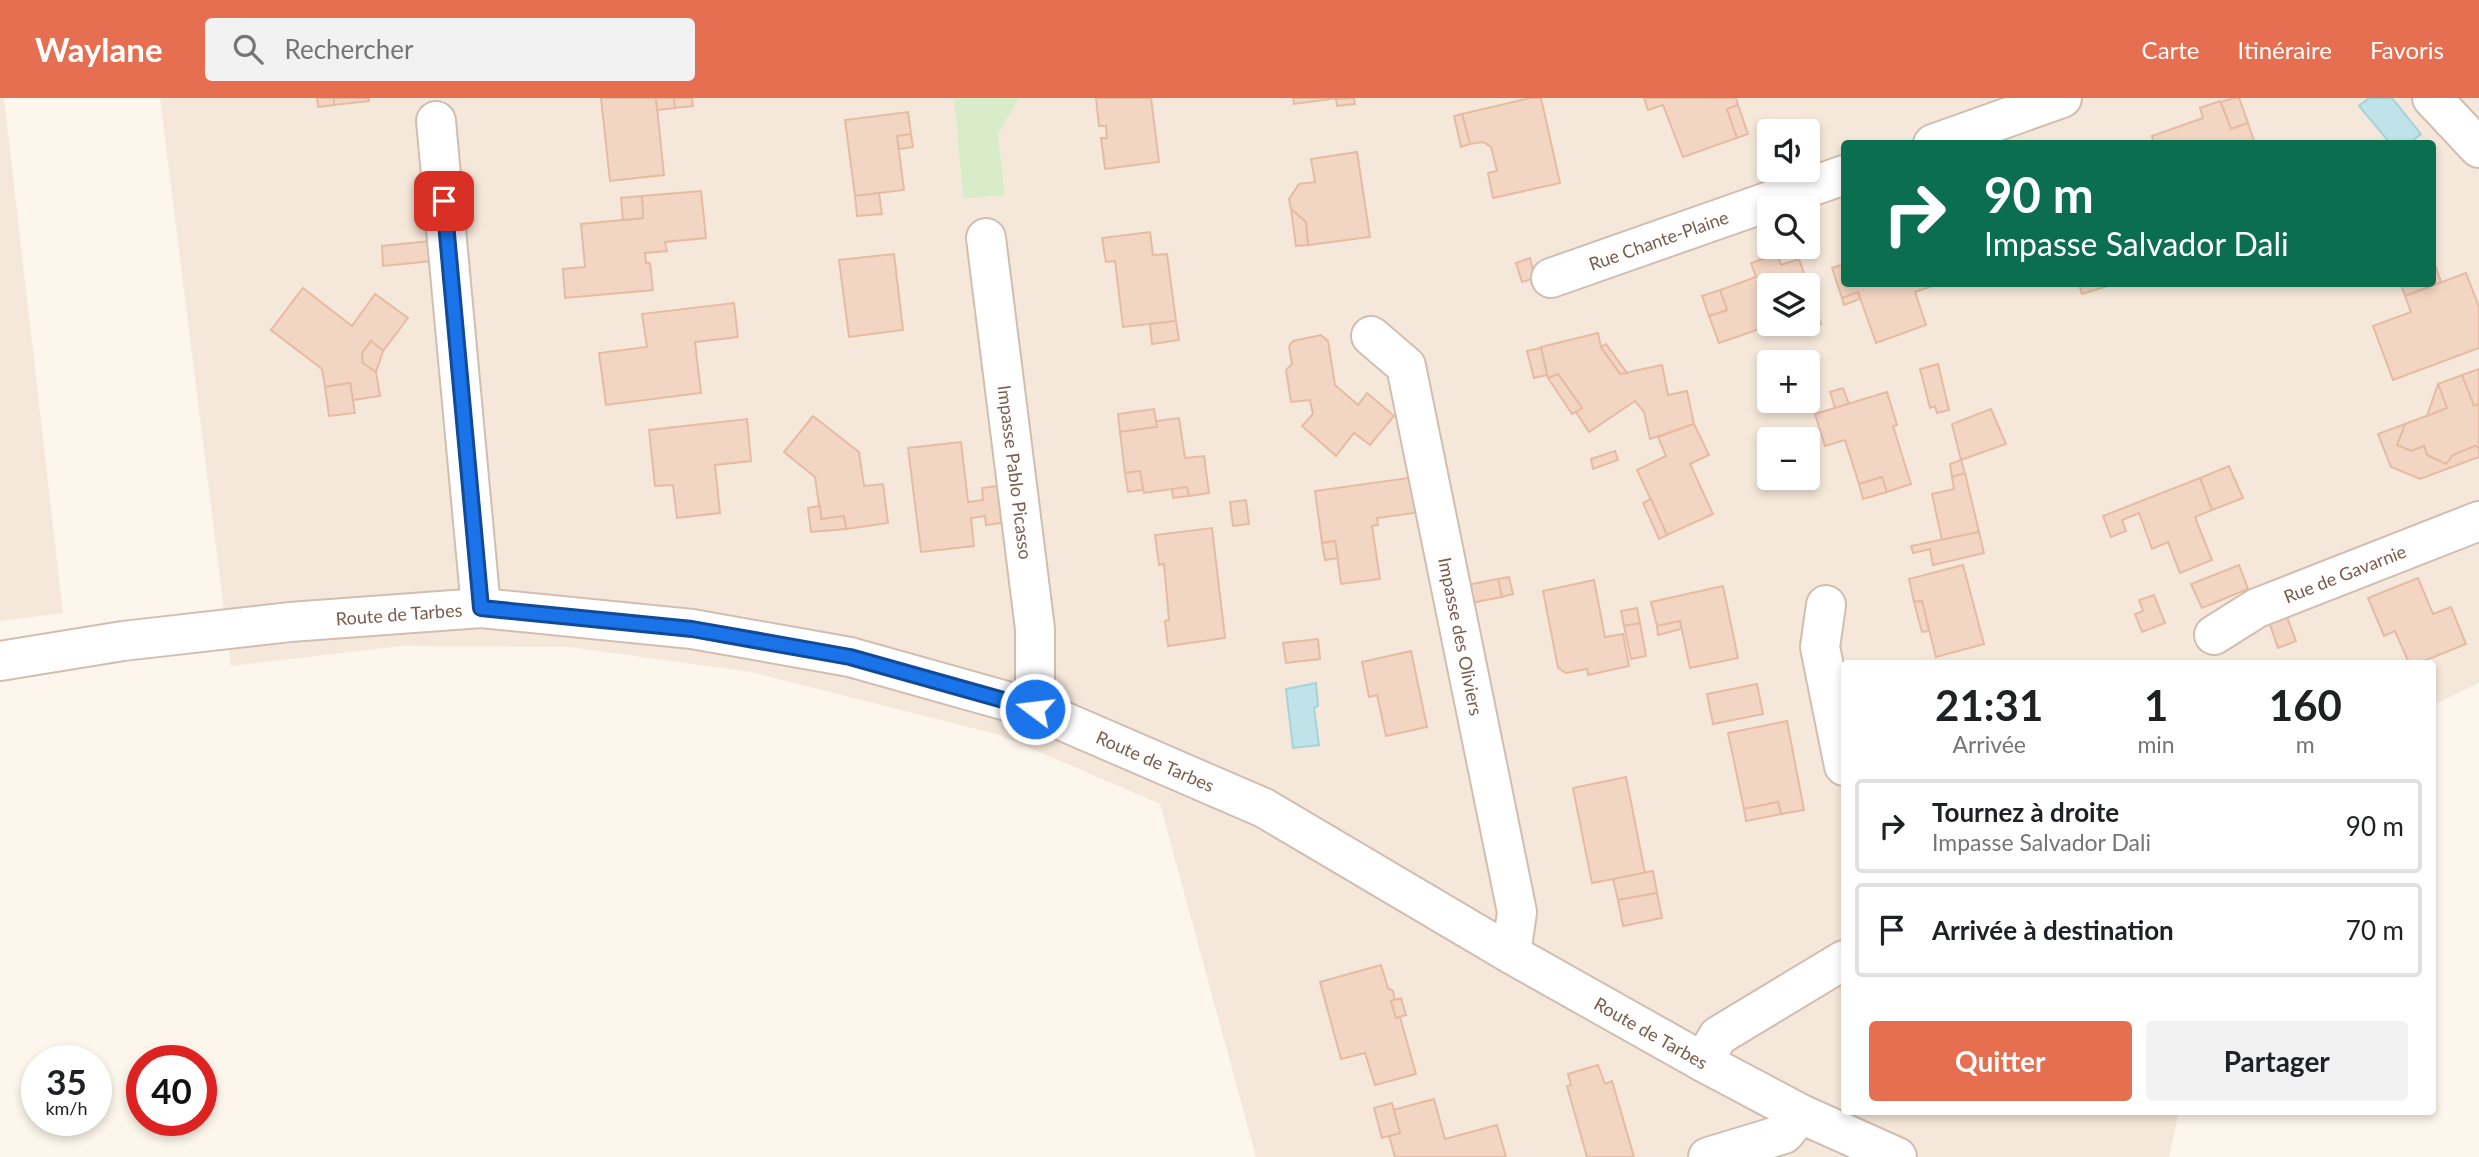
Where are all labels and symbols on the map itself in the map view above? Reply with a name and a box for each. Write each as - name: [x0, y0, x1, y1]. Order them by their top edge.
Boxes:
- pin: [414, 171, 474, 231]
- street label: Rue Chante-Plaine: [1586, 206, 1731, 275]
- street label: Impasse Pablo Picasso: [994, 384, 1037, 561]
- street label: Rue de Gavarnie: [2280, 540, 2409, 608]
- street label: Impasse des Oliviers: [1434, 555, 1488, 718]
- street label: Route de Tarbes: [335, 598, 463, 630]
- position arrow: [998, 672, 1072, 746]
- street label: Route de Tarbes: [1093, 726, 1218, 796]
- street label: Route de Tarbes: [1590, 992, 1712, 1074]
- speed limit sign: 40: [126, 1045, 217, 1136]

